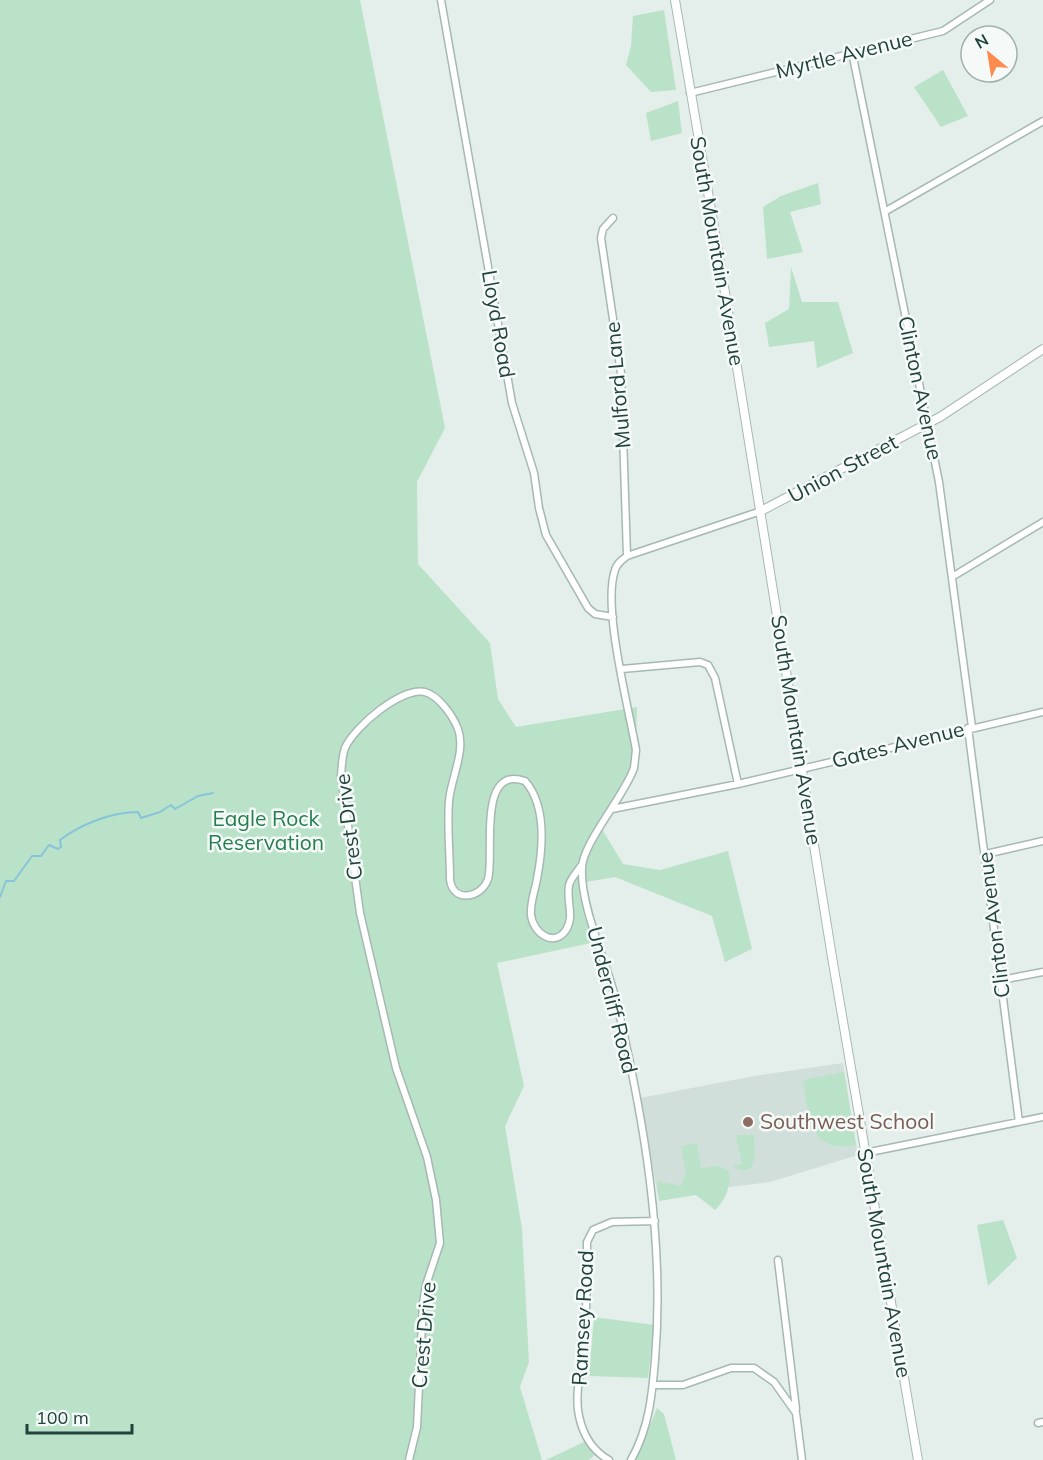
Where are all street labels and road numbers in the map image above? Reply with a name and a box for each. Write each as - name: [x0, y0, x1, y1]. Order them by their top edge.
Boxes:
- street label: Myrtle Avenue: [773, 25, 915, 84]
- street label: South Mountain Avenue: [685, 134, 751, 368]
- street label: Lloyd Road: [477, 268, 521, 380]
- street label: Clinton Avenue: [893, 313, 949, 462]
- street label: Mulford Lane: [599, 321, 636, 450]
- street label: Union Street: [783, 428, 902, 508]
- street label: South Mountain Avenue: [766, 613, 828, 847]
- street label: Gates Avenue: [829, 715, 967, 773]
- street label: Crest Drive: [329, 772, 367, 882]
- street label: Clinton Avenue: [971, 851, 1015, 1000]
- street label: Undercliff Road: [582, 924, 644, 1076]
- street label: South Mountain Avenue: [852, 1146, 918, 1380]
- street label: Ramsey Road: [565, 1250, 599, 1386]
- street label: Crest Drive: [405, 1280, 441, 1389]

